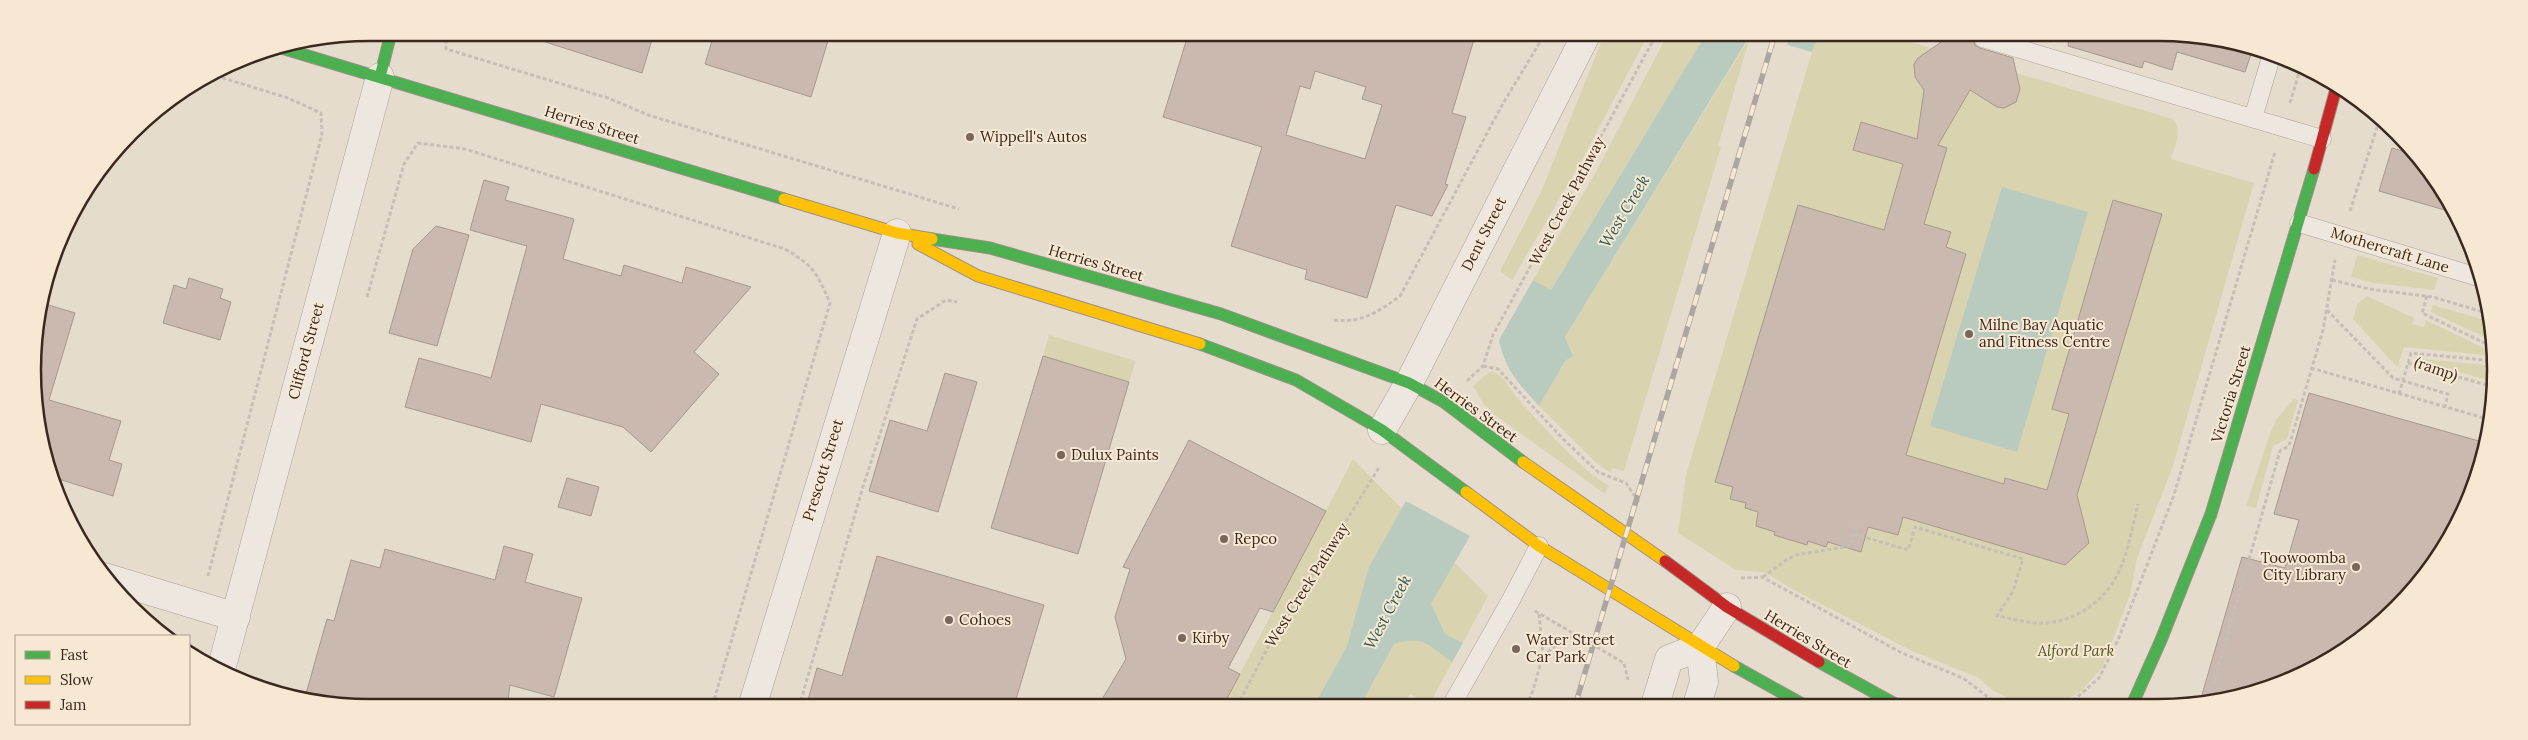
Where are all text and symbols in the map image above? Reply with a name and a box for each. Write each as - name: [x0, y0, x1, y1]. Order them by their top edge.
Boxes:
- street label: Herries Street: [542, 101, 642, 148]
- place label: Wippell's Autos: [980, 127, 1087, 146]
- marker: Wippell's Autos: [964, 131, 976, 143]
- street label: West Creek Pathway: [1525, 133, 1609, 268]
- water label: West Creek: [1595, 171, 1653, 251]
- street label: Dent Street: [1457, 193, 1510, 274]
- street label: Mothercraft Lane: [2329, 222, 2452, 277]
- street label: Herries Street: [1046, 240, 1146, 285]
- street label: Clifford Street: [283, 300, 328, 401]
- place label: Milne Bay Aquatic and Fitness Centre: [1979, 315, 2110, 351]
- marker: Milne Bay Aquatic and Fitness Centre: [1963, 328, 1975, 340]
- street label: Victoria Street: [2206, 343, 2254, 446]
- street label: (ramp): [2412, 352, 2461, 386]
- street label: Herries Street: [1431, 373, 1522, 446]
- street label: Prescott Street: [798, 416, 847, 523]
- place label: Dulux Paints: [1071, 445, 1159, 464]
- marker: Dulux Paints: [1055, 449, 1067, 461]
- street label: West Creek Pathway: [1261, 519, 1353, 650]
- place label: Repco: [1234, 529, 1277, 548]
- marker: Repco: [1218, 533, 1230, 545]
- place label: Toowoomba City Library: [2260, 548, 2346, 584]
- marker: Toowoomba City Library: [2350, 561, 2362, 573]
- water label: West Creek: [1359, 572, 1415, 652]
- street label: Herries Street: [1761, 605, 1855, 672]
- place label: Cohoes: [959, 610, 1011, 629]
- marker: Cohoes: [943, 614, 955, 626]
- place label: Kirby: [1192, 628, 1230, 647]
- place label: Water Street Car Park: [1526, 630, 1615, 666]
- marker: Kirby: [1176, 632, 1188, 644]
- legend: [15, 635, 190, 725]
- park label: Alford Park: [2037, 641, 2114, 660]
- marker: Water Street Car Park: [1510, 643, 1522, 655]
- text: Fast: [60, 645, 88, 664]
- text: Slow: [60, 670, 93, 689]
- text: Jam: [59, 695, 87, 714]

